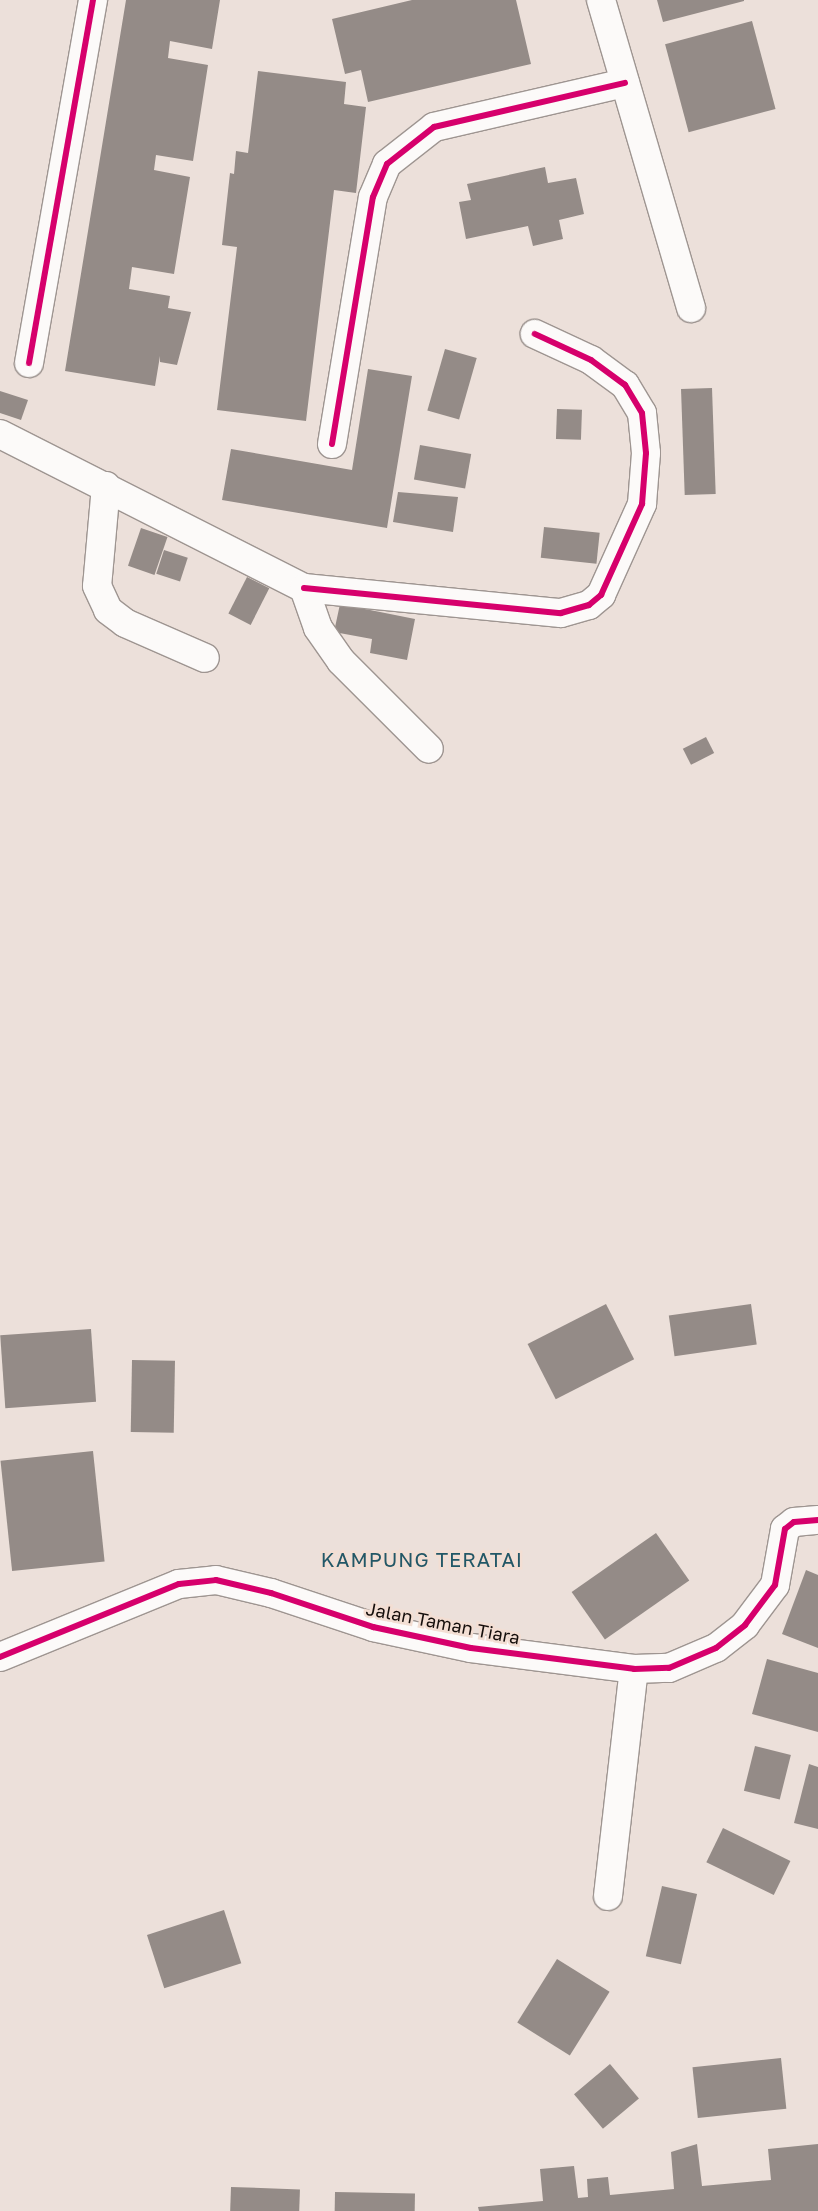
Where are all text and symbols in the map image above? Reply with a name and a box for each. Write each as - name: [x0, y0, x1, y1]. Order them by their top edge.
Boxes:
- district label: KAMPUNG TERATAI: [319, 1547, 525, 1571]
- street label: Jalan Taman Tiara: [364, 1597, 522, 1649]

